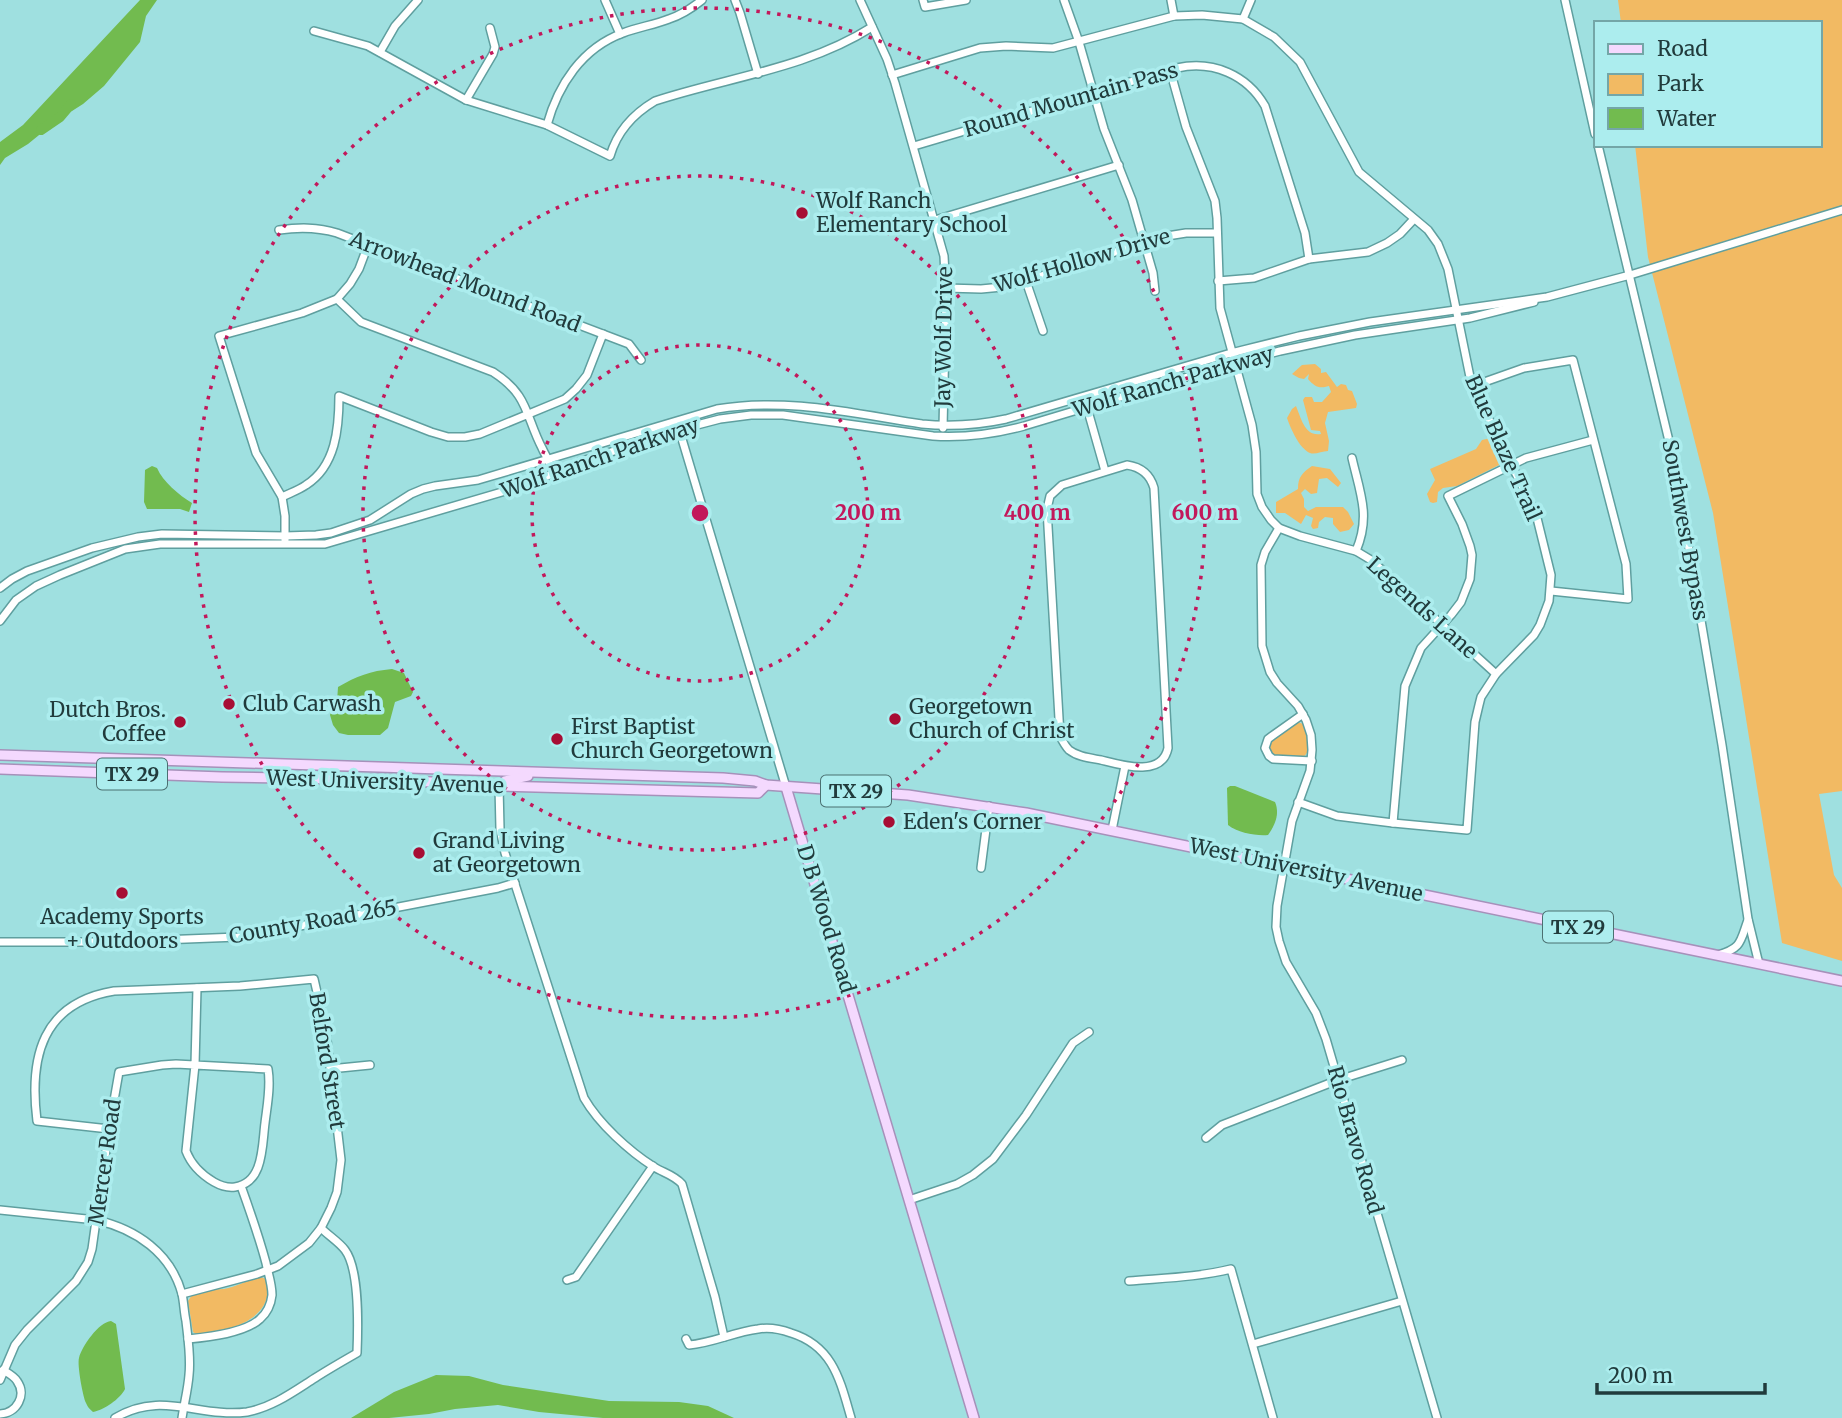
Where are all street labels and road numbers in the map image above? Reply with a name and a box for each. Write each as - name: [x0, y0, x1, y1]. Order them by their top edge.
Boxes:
- street label: Round Mountain Pass: [961, 56, 1181, 143]
- street label: Wolf Hollow Drive: [990, 222, 1173, 299]
- street label: Arrowhead Mound Road: [345, 225, 585, 338]
- street label: Jay Wolf Drive: [929, 266, 958, 409]
- street label: Wolf Ranch Parkway: [1068, 340, 1277, 423]
- street label: Blue Blaze Trail: [1459, 371, 1548, 525]
- street label: Wolf Ranch Parkway: [496, 411, 703, 504]
- street label: Southwest Bypass: [1656, 437, 1715, 622]
- street label: Legends Lane: [1361, 551, 1483, 664]
- road number: TX 29: [97, 758, 167, 790]
- street label: West University Avenue: [265, 764, 504, 799]
- road number: TX 29: [821, 776, 891, 806]
- street label: West University Avenue: [1186, 831, 1425, 907]
- street label: D B Wood Road: [791, 841, 862, 997]
- street label: County Road 265: [227, 893, 399, 950]
- road number: TX 29: [1543, 911, 1613, 942]
- street label: Belford Street: [303, 991, 352, 1131]
- street label: Rio Bravo Road: [1321, 1063, 1390, 1217]
- street label: Mercer Road: [82, 1097, 127, 1227]

